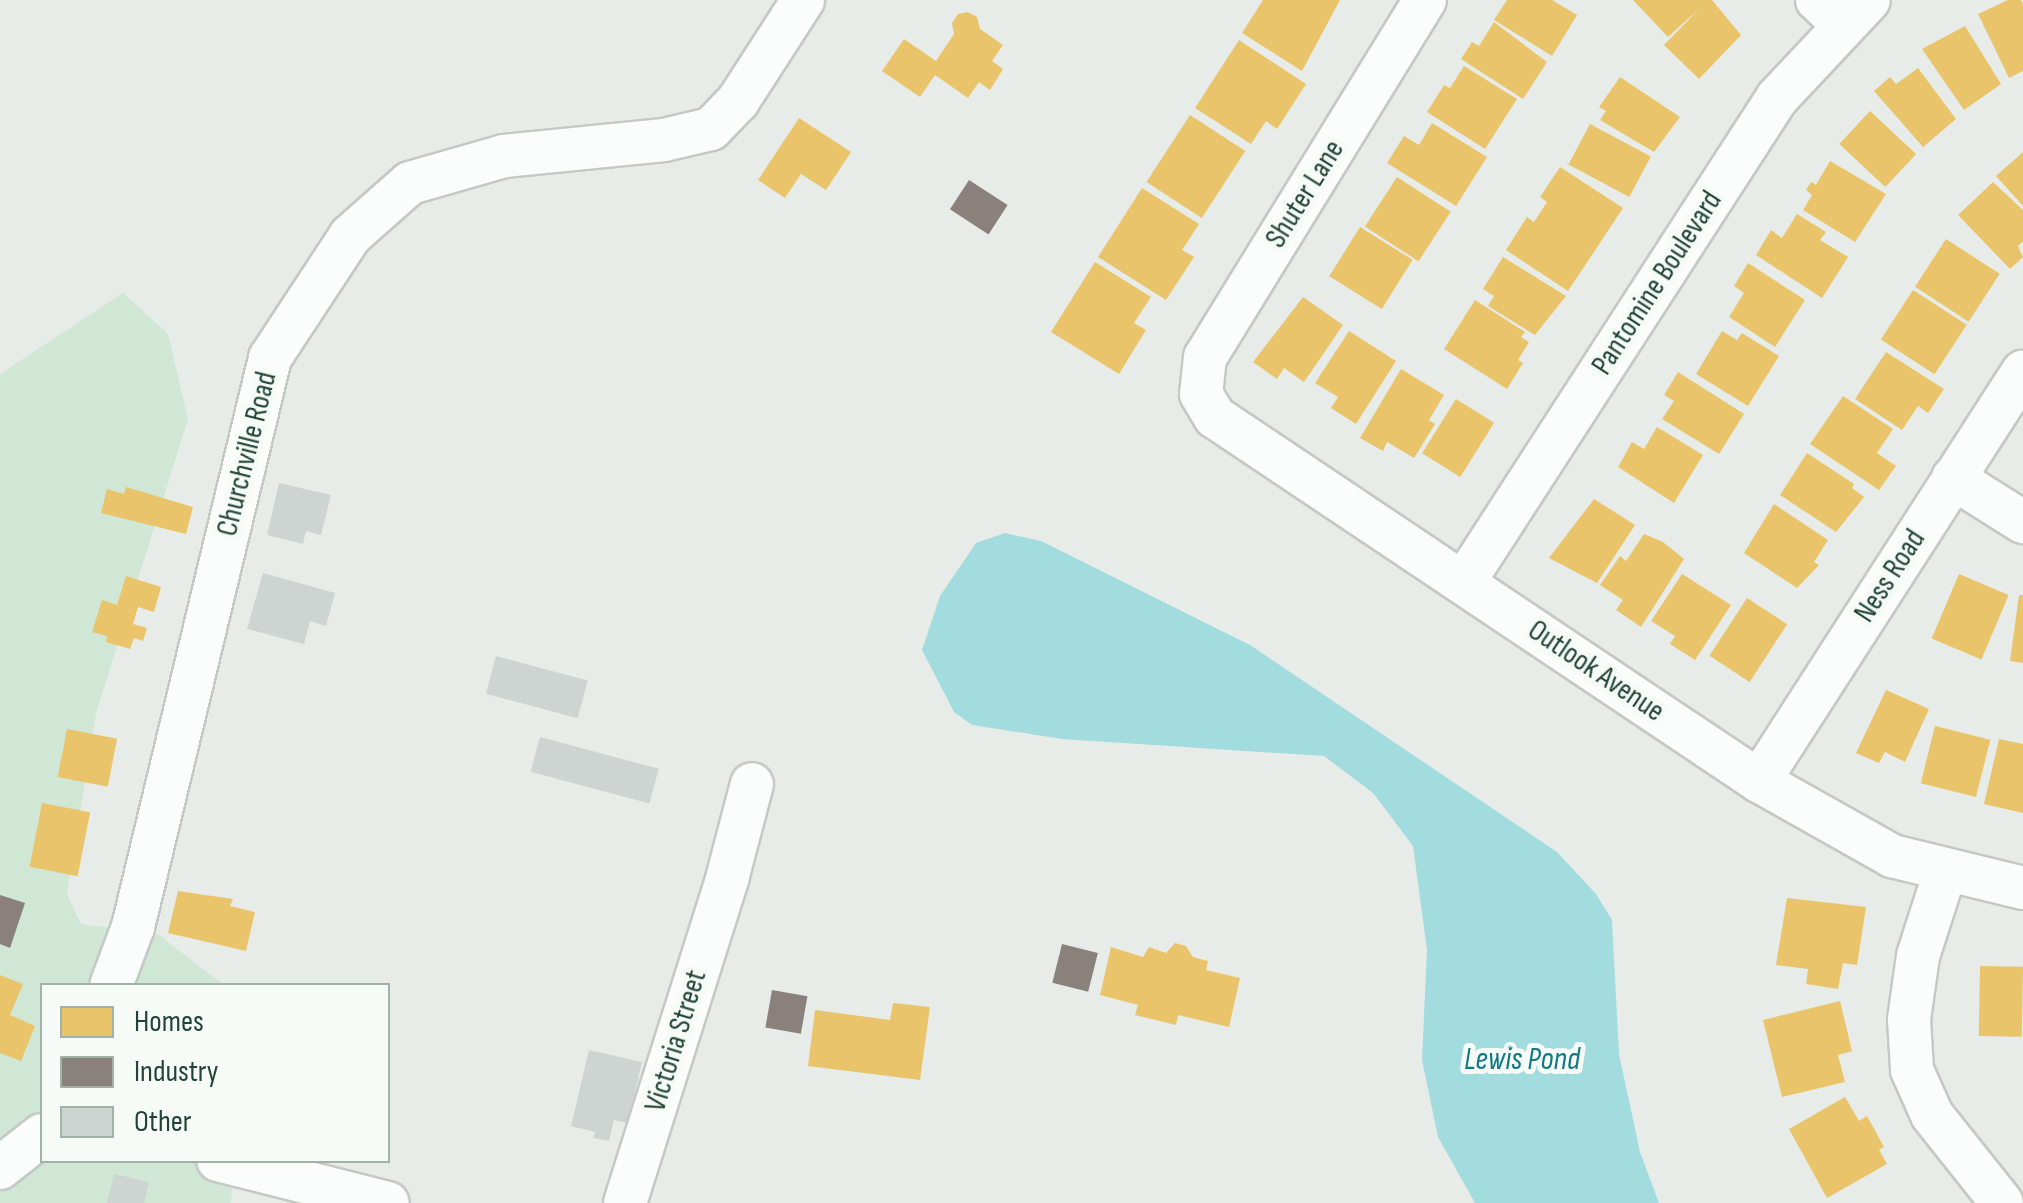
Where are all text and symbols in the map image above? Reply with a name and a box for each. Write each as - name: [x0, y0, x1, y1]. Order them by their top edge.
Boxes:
- street label: Shuter Lane: [1258, 134, 1352, 254]
- street label: Pantomine Boulevard: [1584, 184, 1730, 382]
- street label: Churchville Road: [209, 368, 285, 540]
- street label: Ness Road: [1847, 523, 1933, 629]
- street label: Outlook Avenue: [1521, 612, 1671, 730]
- street label: Victoria Street: [637, 966, 715, 1116]
- legend: [40, 983, 390, 1163]
- text: Homes: [134, 1004, 204, 1040]
- water label: Lewis Pond: [1464, 1041, 1580, 1079]
- text: Industry: [134, 1054, 218, 1090]
- text: Other: [134, 1104, 191, 1140]

